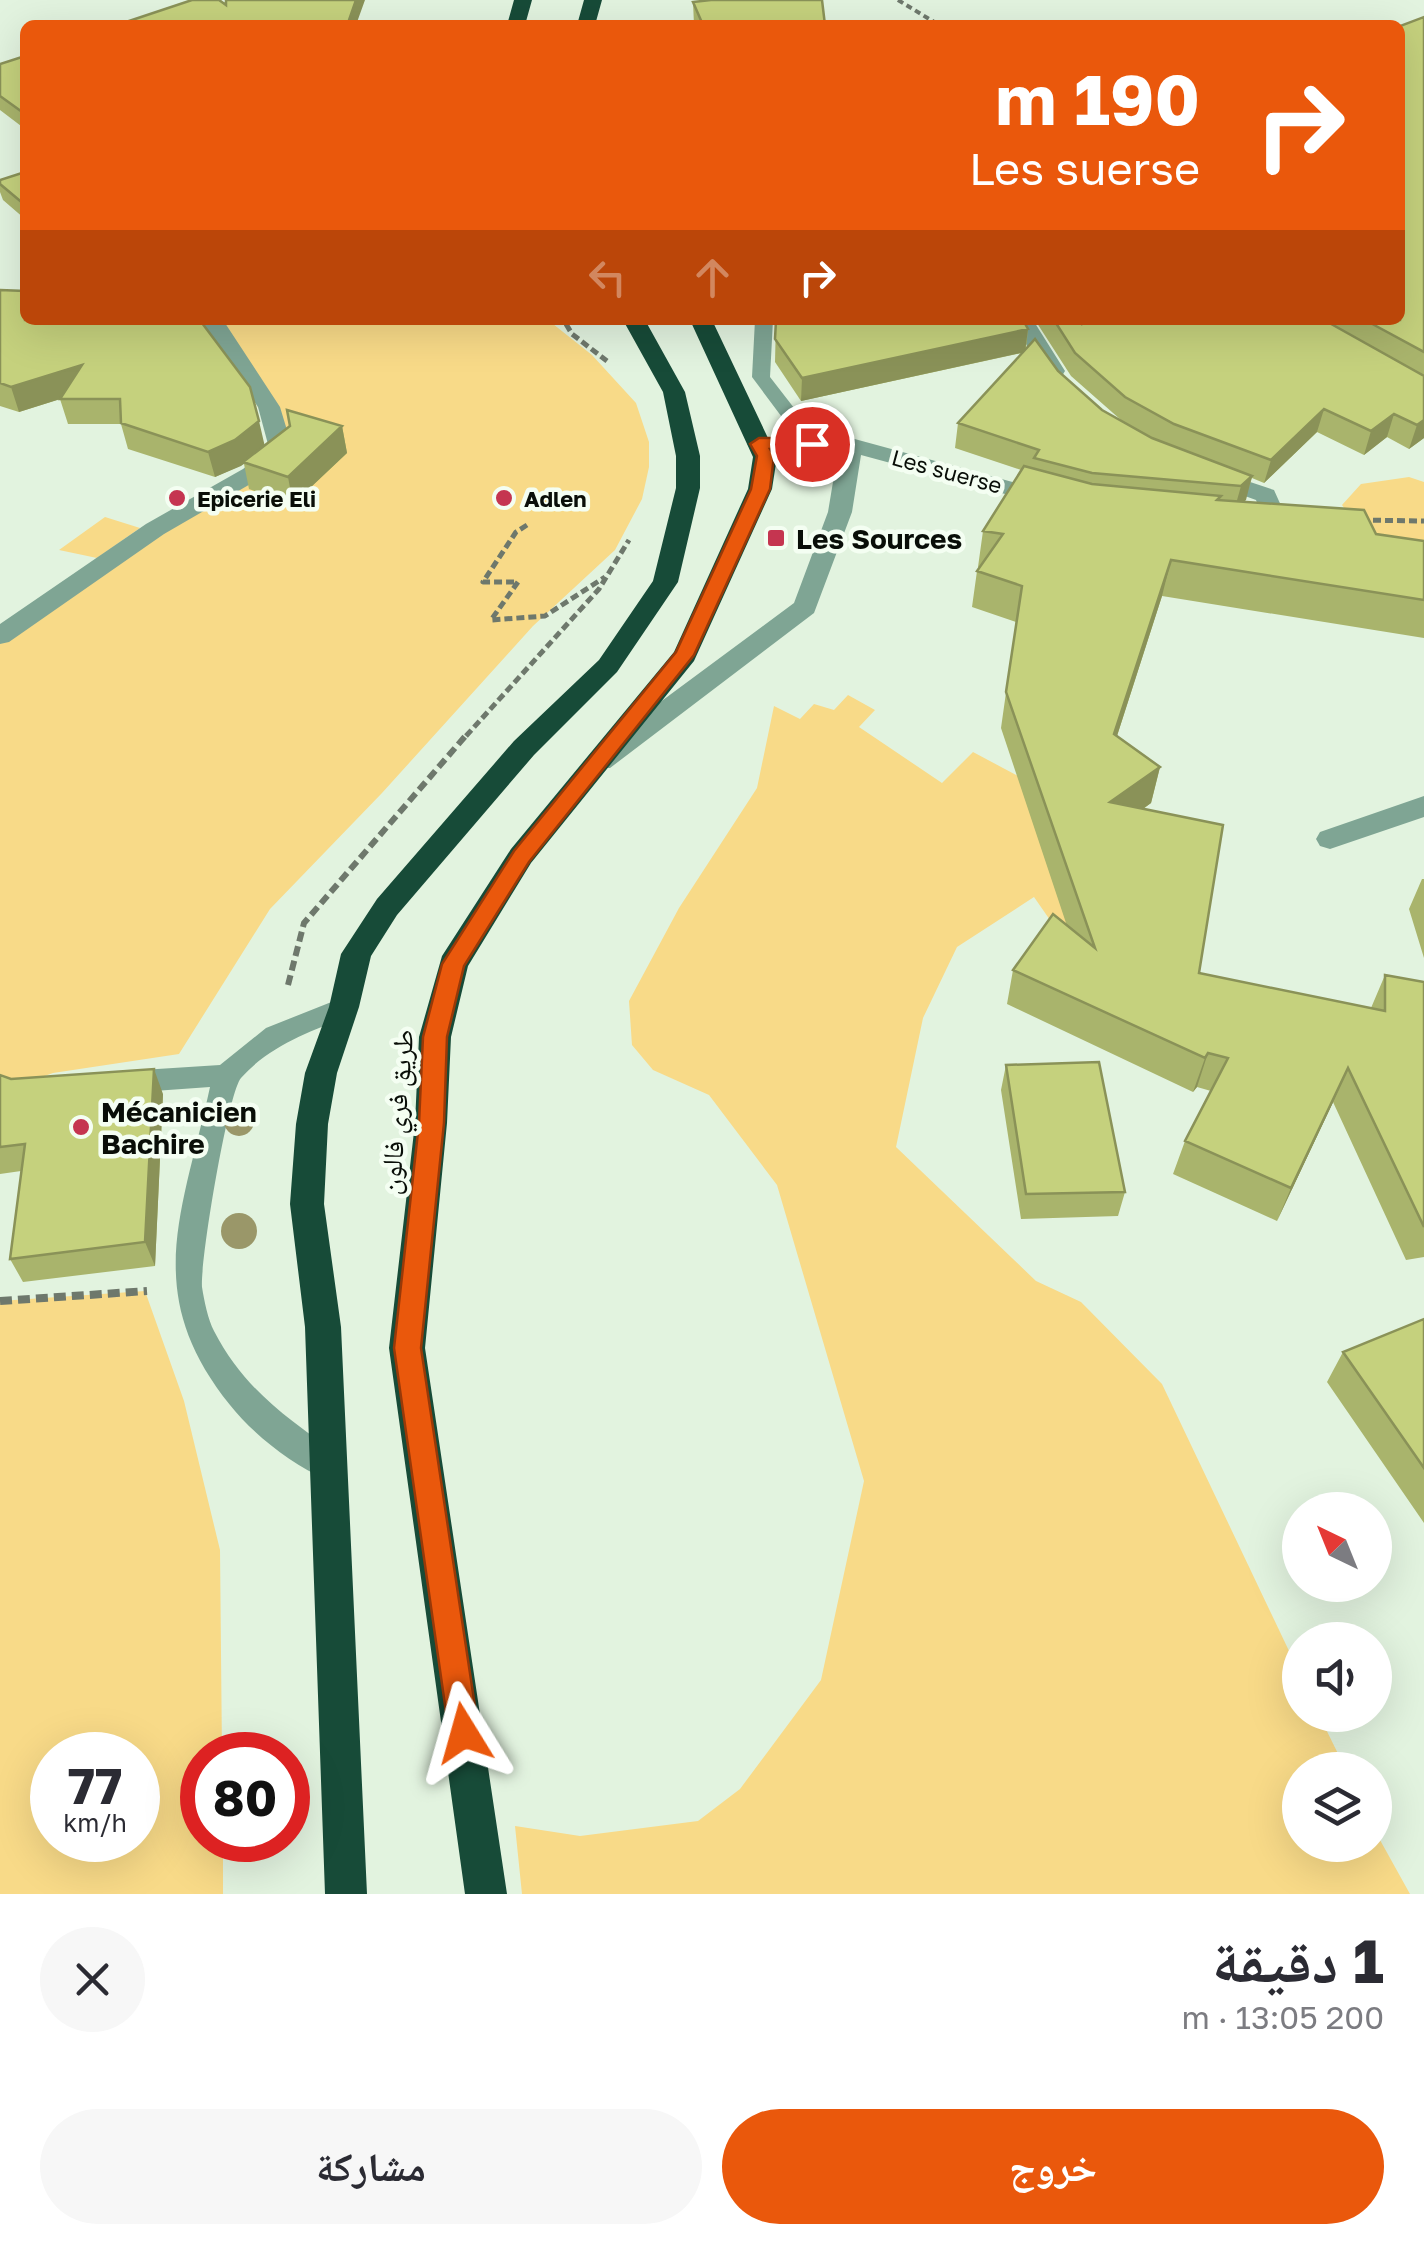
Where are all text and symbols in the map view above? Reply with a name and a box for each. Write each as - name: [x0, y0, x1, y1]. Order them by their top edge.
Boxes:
- text: 190 m: [995, 56, 1200, 140]
- icon: right: [1235, 60, 1365, 190]
- text: Les suerse: [969, 141, 1200, 195]
- icon: left: [580, 250, 635, 305]
- icon: ahead: [685, 250, 740, 305]
- icon: right: [790, 250, 845, 305]
- pin: [770, 402, 855, 487]
- icon: arrive: [785, 417, 840, 472]
- street label: Les suerse: [889, 443, 1005, 499]
- place label: Epicerie Eli: [197, 485, 316, 512]
- place label: Adlen: [524, 485, 586, 512]
- marker: Epicerie Eli: [166, 487, 188, 509]
- marker: Adlen: [493, 487, 515, 509]
- place label: Les Sources: [796, 522, 962, 555]
- marker: Les Sources: [765, 527, 787, 549]
- street label: طريق فري فالون: [372, 1028, 427, 1197]
- place label: Mécanicien Bachire: [101, 1095, 257, 1160]
- marker: Mécanicien Bachire: [70, 1116, 92, 1138]
- north arrow: [1282, 1492, 1392, 1602]
- map controls: [1282, 1492, 1392, 1862]
- button: sound: [1282, 1622, 1392, 1732]
- position arrow: [412, 1681, 516, 1785]
- speed limit sign: 80: [180, 1732, 310, 1862]
- button: layers: [1282, 1752, 1392, 1862]
- text: 77: [68, 1755, 122, 1815]
- text: km/h: [63, 1807, 127, 1838]
- text: 1 دقيقة: [1212, 1924, 1384, 1996]
- button: close: [40, 1927, 145, 2032]
- text: 200 m · 13:05: [1182, 1998, 1384, 2036]
- button: مشاركة: [40, 2109, 702, 2224]
- button: خروج: [722, 2109, 1384, 2224]

